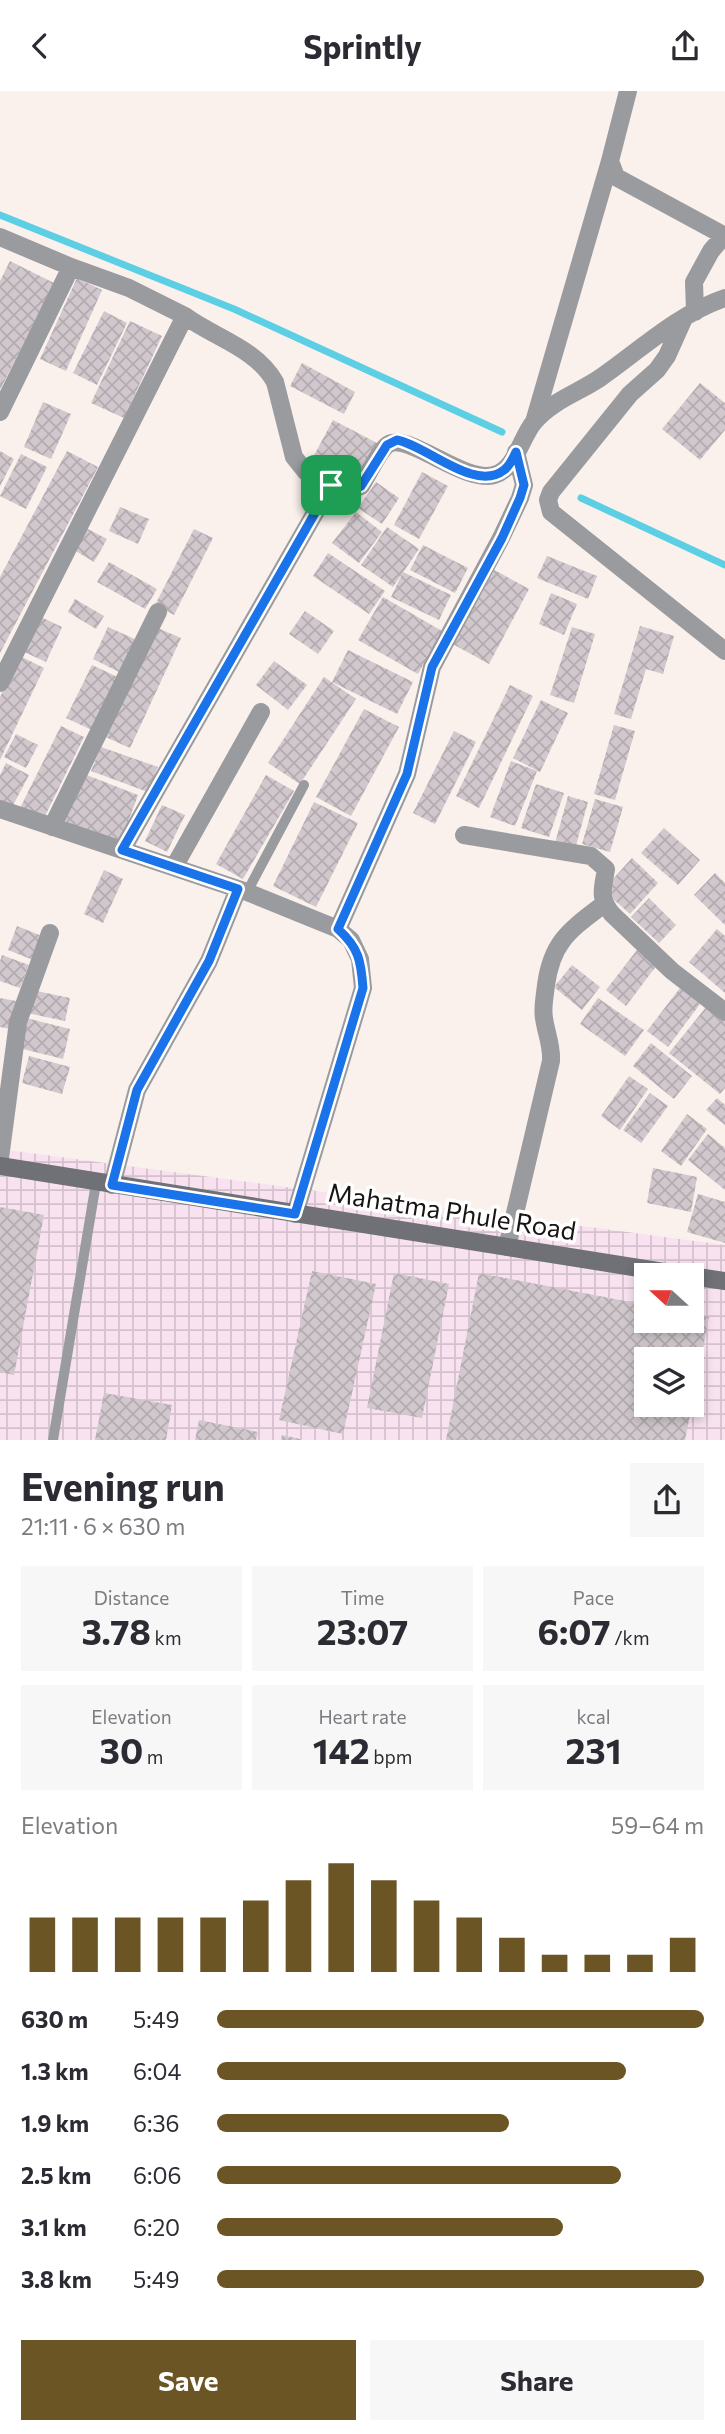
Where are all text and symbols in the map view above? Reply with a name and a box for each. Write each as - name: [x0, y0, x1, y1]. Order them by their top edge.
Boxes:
- text: Sprintly: [303, 26, 422, 66]
- icon: back: [21, 27, 59, 65]
- icon: share: [666, 27, 704, 65]
- pin: [301, 455, 361, 515]
- icon: arrive: [312, 466, 350, 504]
- street label: Mahatma Phule Road: [326, 1176, 578, 1245]
- north arrow: [634, 1263, 704, 1333]
- map controls: [634, 1263, 704, 1417]
- button: layers: [634, 1347, 704, 1417]
- text: Evening run: [21, 1462, 225, 1509]
- button: share: [630, 1463, 704, 1537]
- text: 21:11 · 6 × 630 m: [21, 1512, 185, 1540]
- text: Distance: [94, 1586, 169, 1609]
- text: Time: [341, 1586, 384, 1609]
- text: Pace: [573, 1586, 614, 1609]
- text: 3.78: [82, 1609, 151, 1652]
- text: 23:07: [317, 1609, 408, 1652]
- text: 6:07: [537, 1609, 611, 1652]
- text: km: [151, 1626, 182, 1649]
- text: /km: [611, 1626, 650, 1649]
- text: Elevation: [91, 1705, 172, 1728]
- text: Heart rate: [318, 1705, 407, 1728]
- text: kcal: [576, 1705, 611, 1728]
- text: 30: [100, 1728, 143, 1771]
- text: 142: [313, 1728, 370, 1771]
- text: 231: [565, 1728, 622, 1771]
- text: m: [143, 1745, 163, 1768]
- text: bpm: [370, 1745, 412, 1768]
- text: Elevation: [21, 1811, 118, 1839]
- text: 59–64 m: [611, 1811, 704, 1839]
- text: 630 m: [21, 2005, 88, 2033]
- text: 5:49: [133, 2005, 179, 2033]
- text: 1.3 km: [21, 2057, 89, 2085]
- text: 6:04: [133, 2057, 181, 2085]
- text: 1.9 km: [21, 2109, 89, 2137]
- text: 6:36: [133, 2109, 179, 2137]
- text: 2.5 km: [21, 2161, 91, 2189]
- text: 6:06: [133, 2161, 181, 2189]
- text: 3.1 km: [21, 2213, 87, 2241]
- text: 6:20: [133, 2213, 180, 2241]
- text: 3.8 km: [21, 2265, 92, 2293]
- text: 5:49: [133, 2265, 179, 2293]
- button: Save: [21, 2340, 356, 2420]
- button: Share: [370, 2340, 704, 2420]

